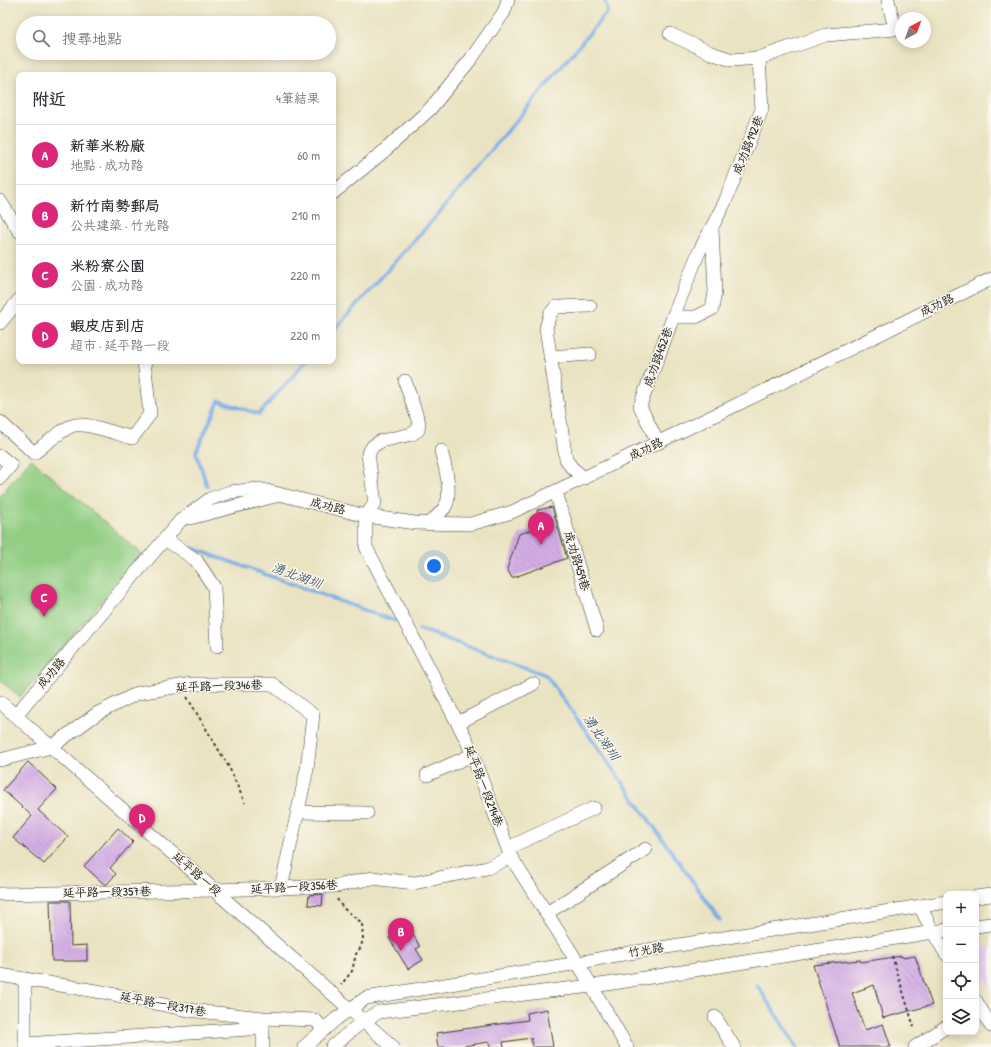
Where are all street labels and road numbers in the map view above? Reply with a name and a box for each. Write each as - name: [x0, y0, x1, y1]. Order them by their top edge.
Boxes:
- street label: 成功路192巷: [728, 113, 767, 177]
- street label: 成功路: [917, 289, 957, 320]
- street label: 成功路452巷: [639, 324, 676, 389]
- street label: 成功路: [626, 433, 666, 464]
- street label: 成功路: [309, 493, 348, 518]
- street label: 成功路459巷: [560, 529, 595, 593]
- street label: 成功路: [33, 653, 69, 692]
- street label: 延平路一段346巷: [175, 675, 263, 696]
- street label: 延平路一段214巷: [461, 742, 508, 829]
- street label: 延平路一段: [169, 848, 226, 900]
- street label: 延平路一段356巷: [250, 876, 338, 897]
- street label: 延平路一段357巷: [63, 882, 151, 901]
- street label: 竹光路: [627, 938, 665, 961]
- street label: 延平路一段317巷: [118, 987, 208, 1020]

